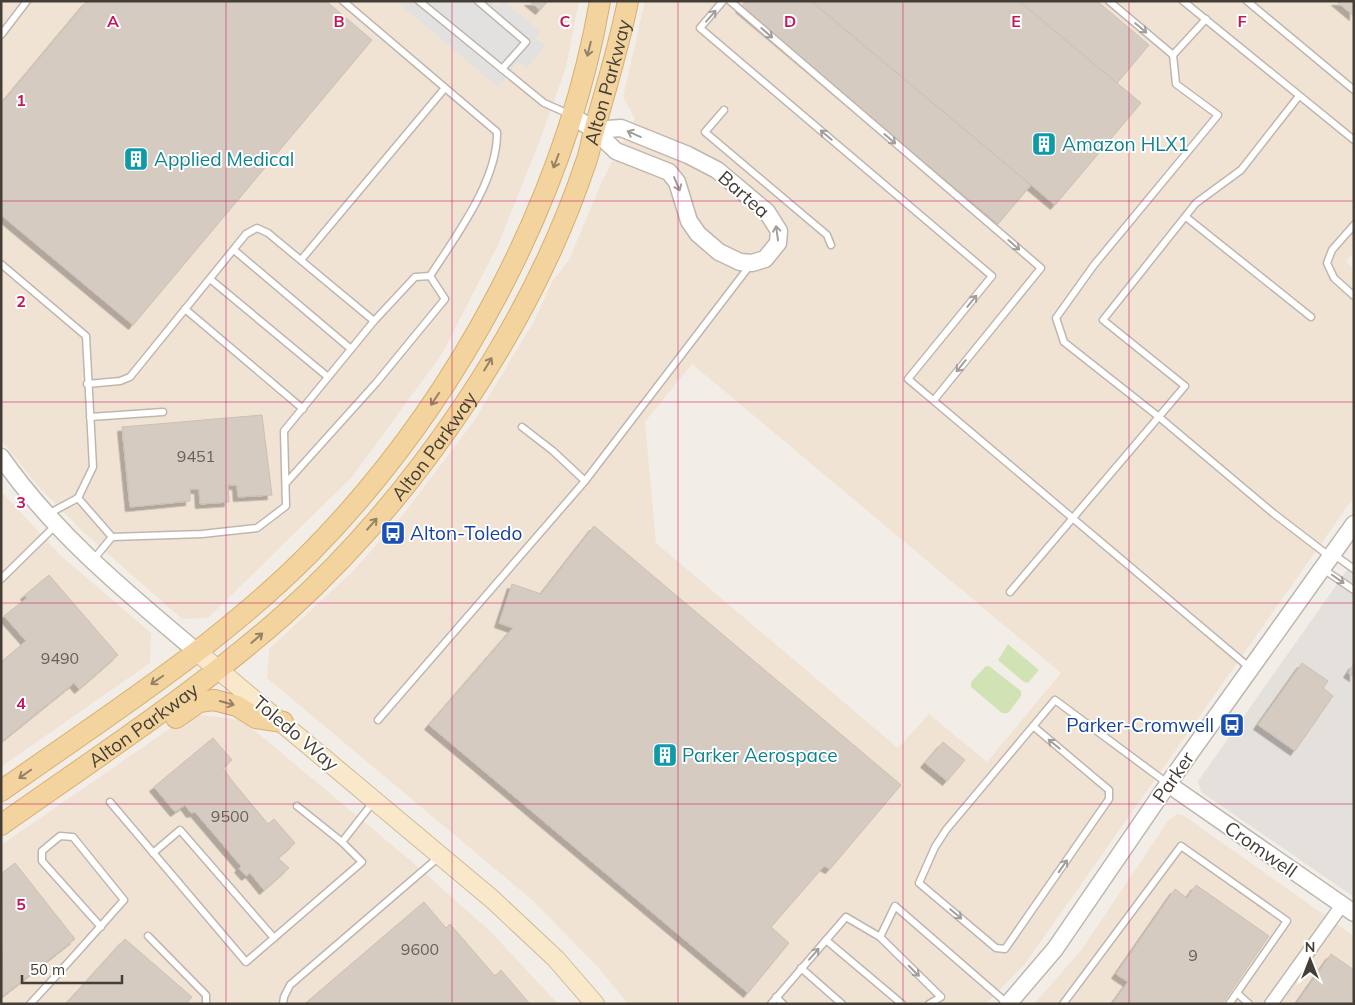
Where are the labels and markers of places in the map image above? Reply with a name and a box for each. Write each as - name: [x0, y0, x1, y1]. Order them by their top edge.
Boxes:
- building icon: Amazon HLX1: [1031, 131, 1057, 157]
- place label: Amazon HLX1: [1062, 132, 1189, 156]
- building icon: Applied Medical: [123, 146, 149, 172]
- place label: Applied Medical: [154, 147, 294, 171]
- bus stop icon: Alton-Toledo: [380, 520, 406, 546]
- place label: Alton-Toledo: [410, 521, 522, 545]
- bus stop icon: Parker-Cromwell: [1219, 712, 1245, 738]
- place label: Parker-Cromwell: [1066, 713, 1214, 737]
- building icon: Parker Aerospace: [652, 742, 678, 768]
- place label: Parker Aerospace: [682, 743, 838, 767]

